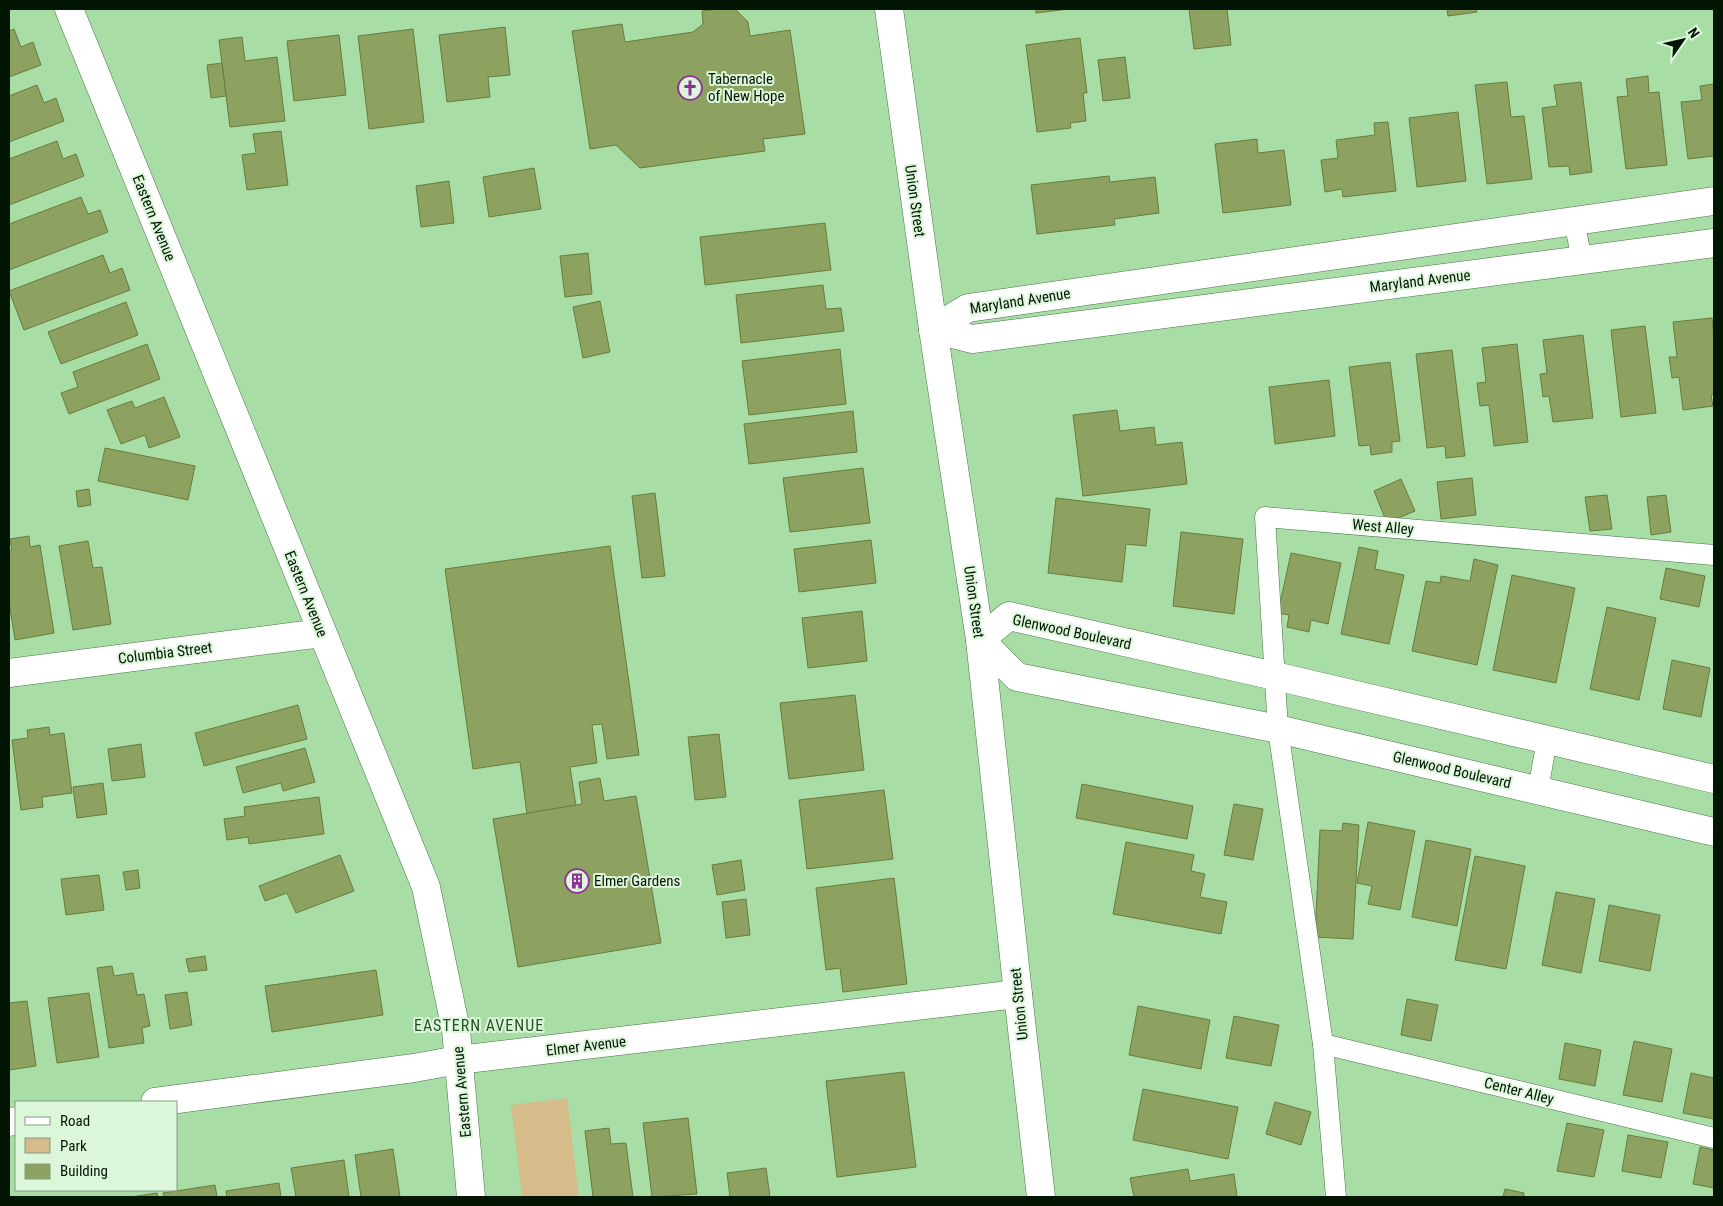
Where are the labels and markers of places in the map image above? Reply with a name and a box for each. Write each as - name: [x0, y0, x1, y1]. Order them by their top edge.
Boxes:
- place label: Tabernacle of New Hope: [708, 70, 785, 105]
- church icon: Tabernacle of New Hope: [677, 75, 703, 101]
- building icon: Elmer Gardens: [564, 868, 590, 894]
- place label: Elmer Gardens: [594, 872, 680, 890]

